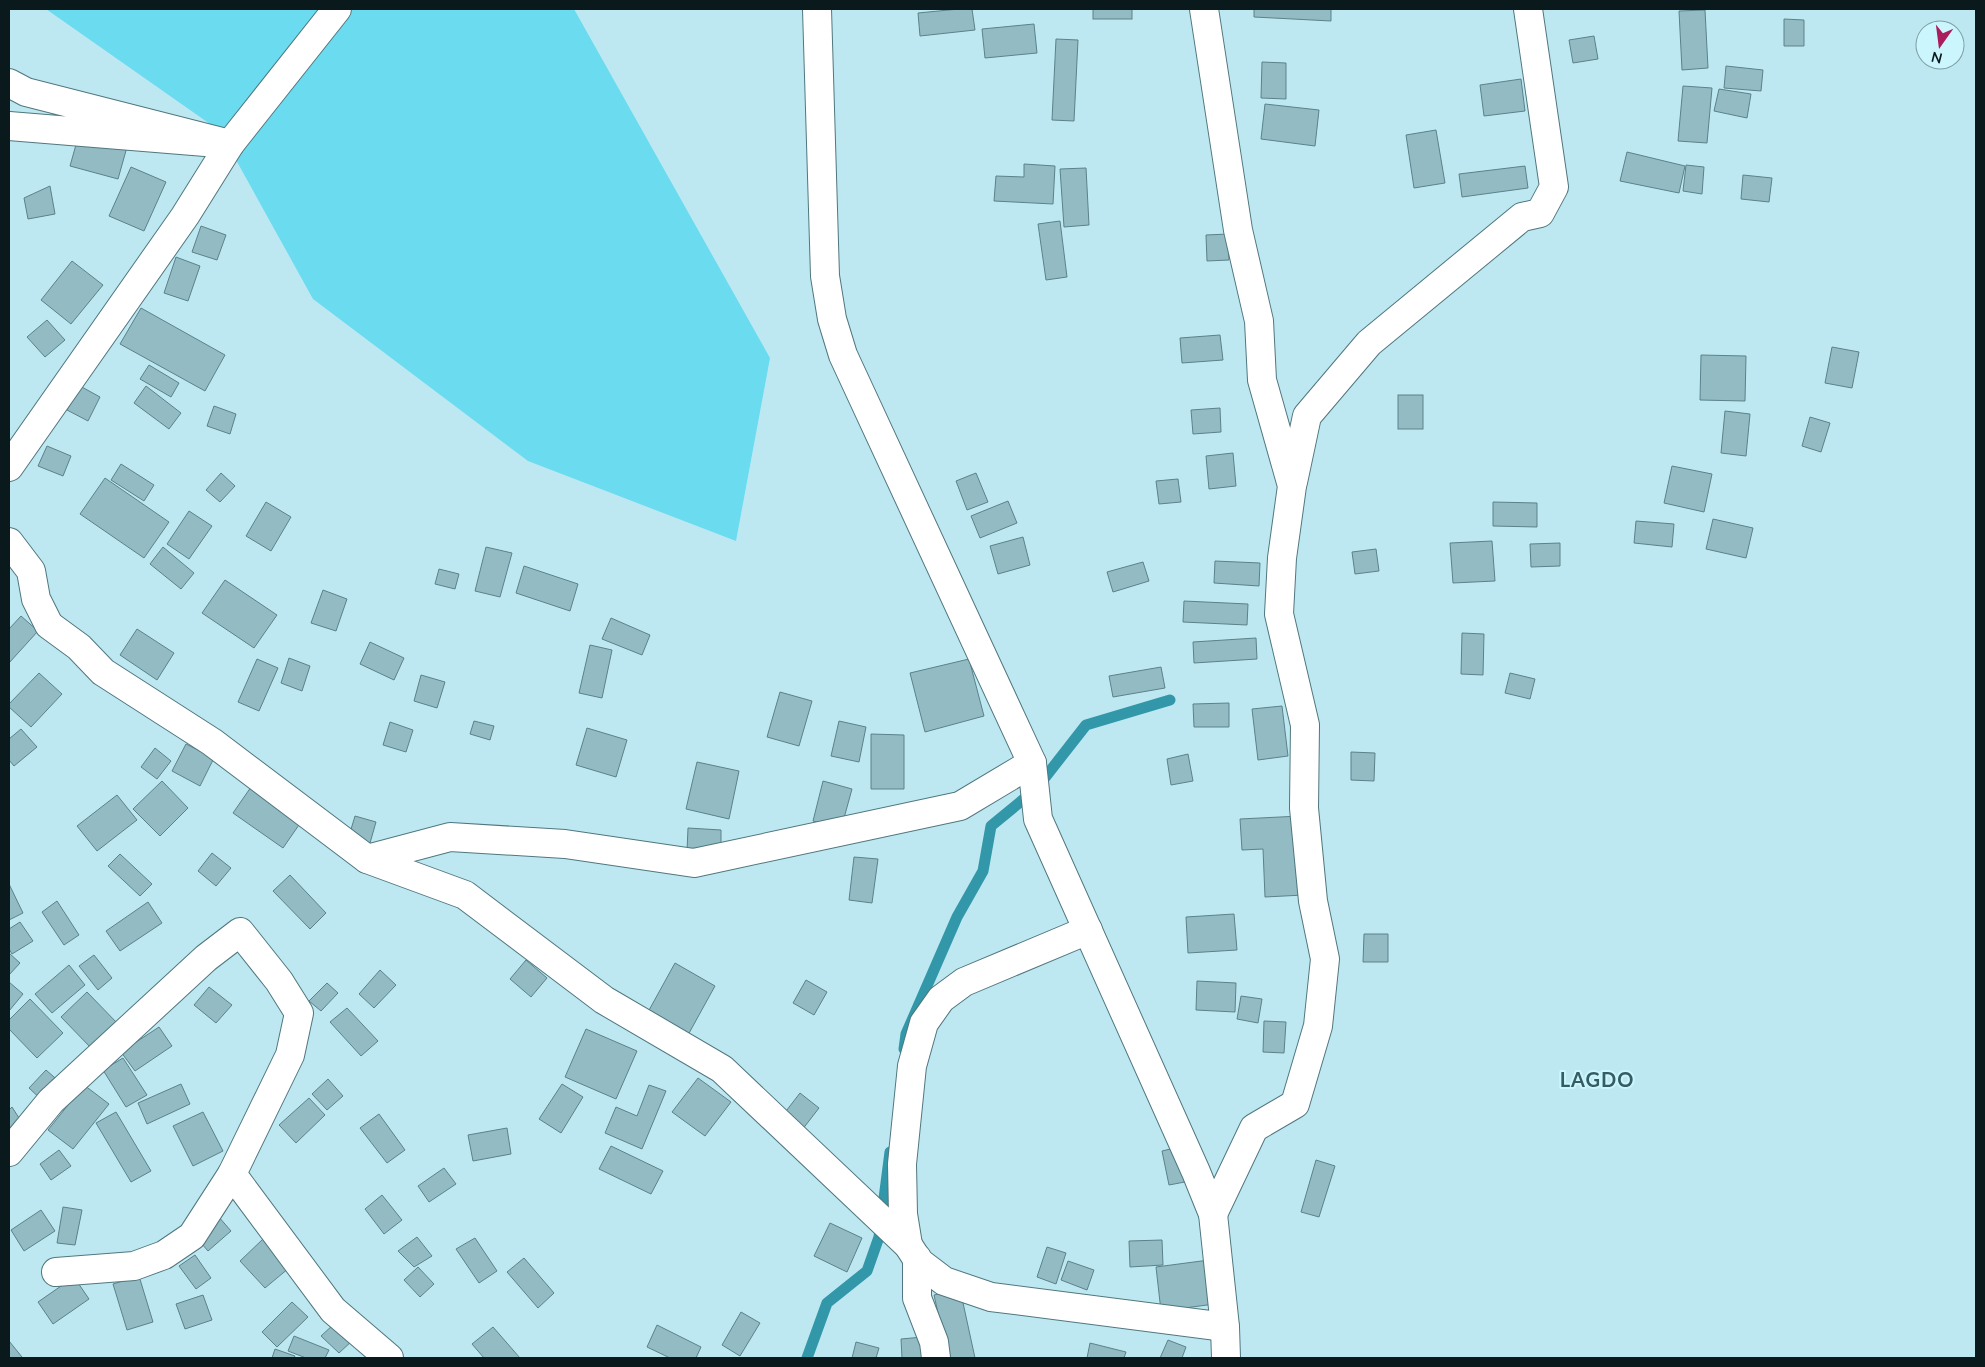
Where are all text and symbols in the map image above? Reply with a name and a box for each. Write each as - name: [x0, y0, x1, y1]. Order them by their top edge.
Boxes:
- north arrow: [1915, 20, 1965, 70]
- text: N: [1929, 49, 1944, 68]
- district label: LAGDO: [1560, 1067, 1634, 1091]

